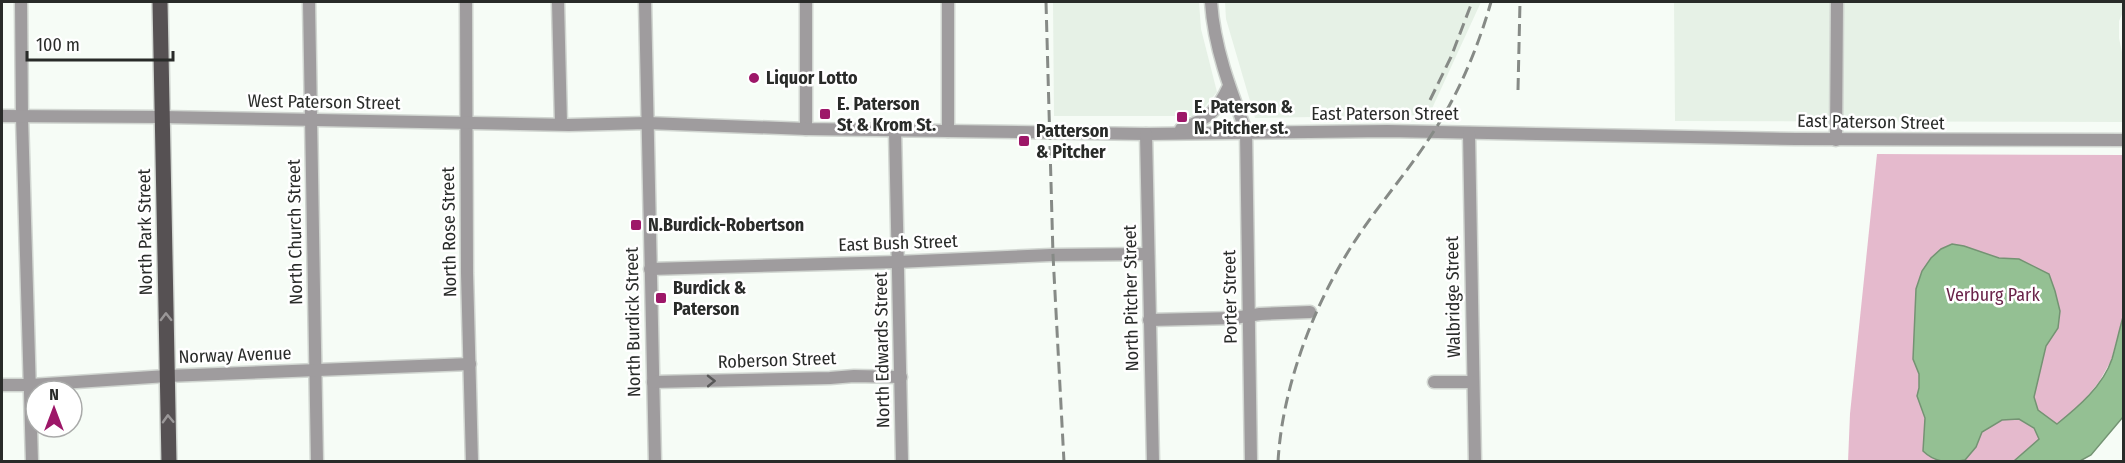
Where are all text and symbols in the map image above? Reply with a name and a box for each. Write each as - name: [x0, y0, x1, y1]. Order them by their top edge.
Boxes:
- scale bar: [27, 24, 172, 62]
- text: 100 m: [36, 34, 80, 56]
- place label: Liquor Lotto: [766, 67, 858, 89]
- marker: Liquor Lotto: [747, 71, 761, 85]
- street label: West Paterson Street: [247, 90, 401, 114]
- place label: E. Paterson St & Krom St.: [837, 93, 936, 136]
- place label: E. Paterson & N. Pitcher st.: [1194, 96, 1294, 139]
- street label: East Paterson Street: [1311, 103, 1459, 125]
- marker: E. Paterson St & Krom St.: [818, 107, 832, 121]
- marker: E. Paterson & N. Pitcher st.: [1175, 110, 1189, 124]
- street label: East Paterson Street: [1797, 110, 1945, 134]
- place label: Patterson & Pitcher: [1036, 120, 1109, 163]
- marker: Patterson & Pitcher: [1017, 134, 1031, 148]
- street label: North Church Street: [283, 159, 307, 305]
- street label: North Rose Street: [437, 167, 461, 297]
- street label: North Park Street: [133, 168, 157, 296]
- place label: N.Burdick-Robertson: [648, 214, 804, 236]
- marker: N.Burdick-Robertson: [629, 218, 643, 232]
- street label: North Pitcher Street: [1119, 224, 1143, 372]
- street label: East Bush Street: [838, 230, 958, 256]
- street label: Walbridge Street: [1441, 236, 1465, 358]
- street label: North Burdick Street: [621, 247, 645, 397]
- street label: Porter Street: [1218, 250, 1242, 344]
- street label: North Edwards Street: [870, 272, 894, 428]
- place label: Burdick & Paterson: [673, 277, 747, 320]
- park label: Verburg Park: [1946, 284, 2040, 306]
- marker: Burdick & Paterson: [654, 291, 668, 305]
- one-way arrow: [159, 313, 172, 322]
- street label: Norway Avenue: [178, 342, 292, 368]
- street label: Roberson Street: [717, 347, 837, 373]
- one-way arrow: [707, 375, 716, 387]
- north arrow: [24, 379, 84, 439]
- text: N: [49, 385, 59, 404]
- one-way arrow: [162, 414, 174, 423]

